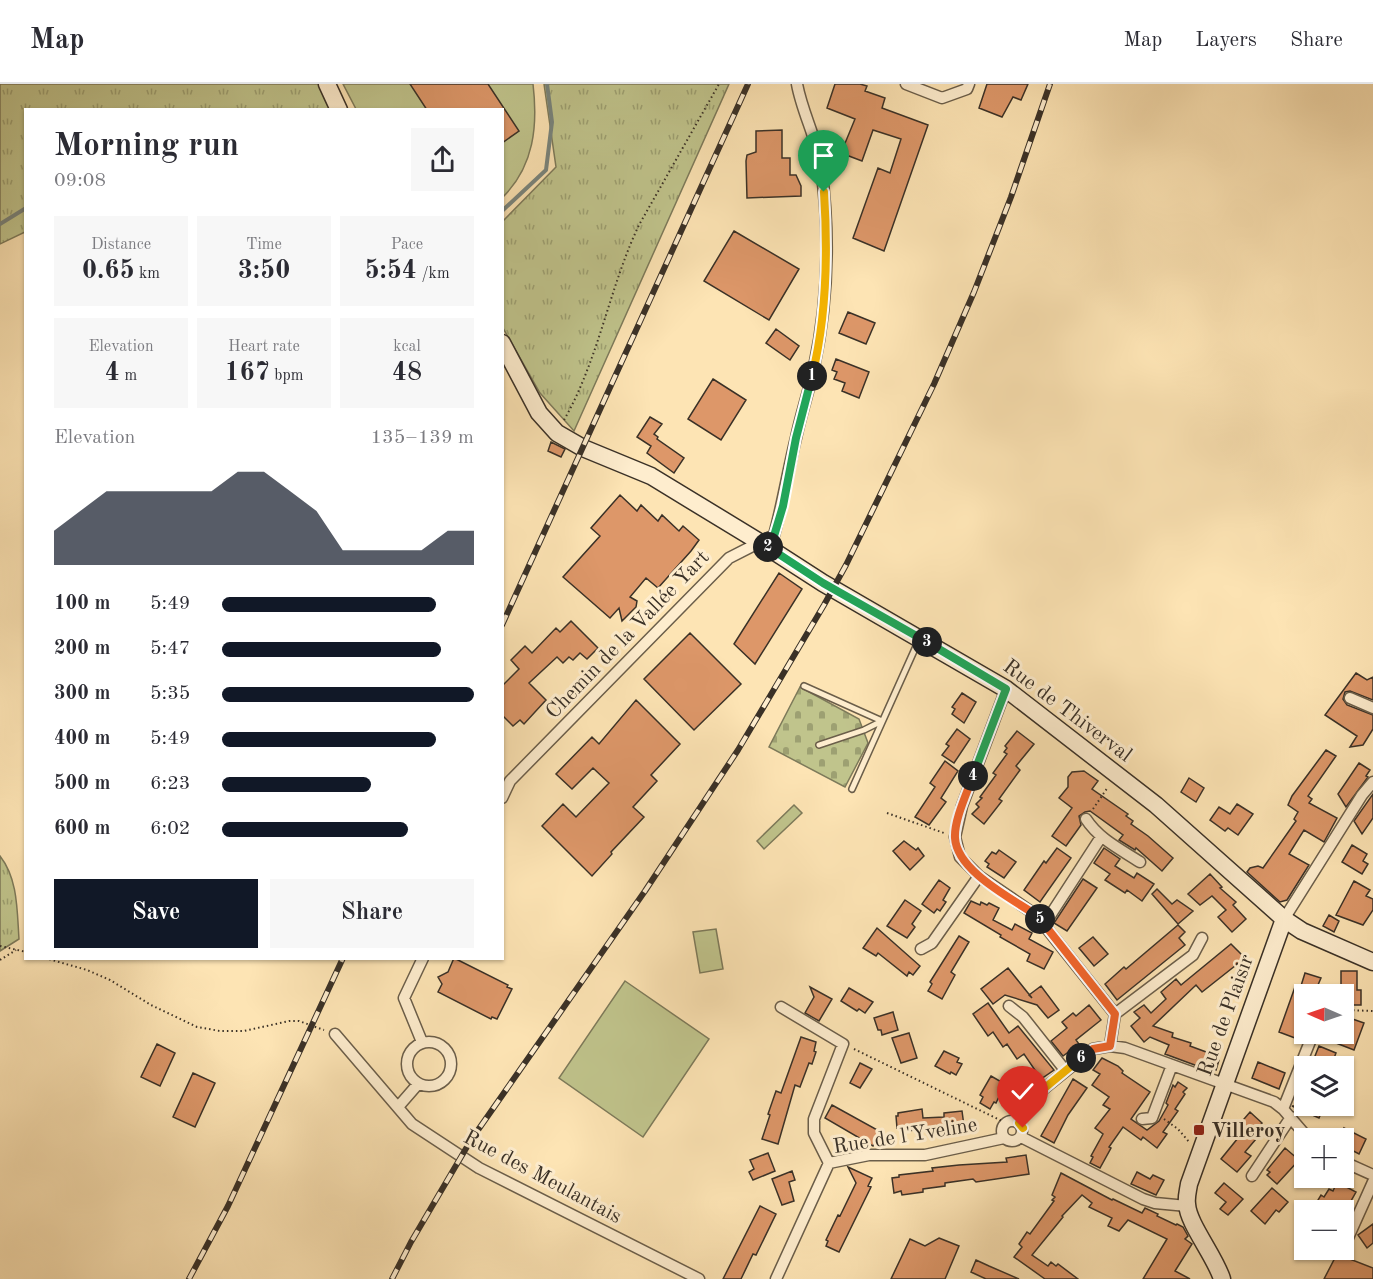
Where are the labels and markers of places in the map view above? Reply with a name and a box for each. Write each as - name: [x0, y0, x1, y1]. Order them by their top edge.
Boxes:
- pin: [798, 130, 849, 192]
- pin: 1: [797, 361, 827, 391]
- pin: 2: [753, 532, 783, 562]
- pin: 3: [912, 627, 942, 657]
- pin: 4: [958, 761, 988, 791]
- pin: 5: [1025, 904, 1055, 934]
- pin: 6: [1066, 1043, 1096, 1073]
- pin: [997, 1066, 1048, 1128]
- place label: Villeroy: [1211, 1121, 1286, 1142]
- marker: Villeroy: [1192, 1123, 1206, 1137]

